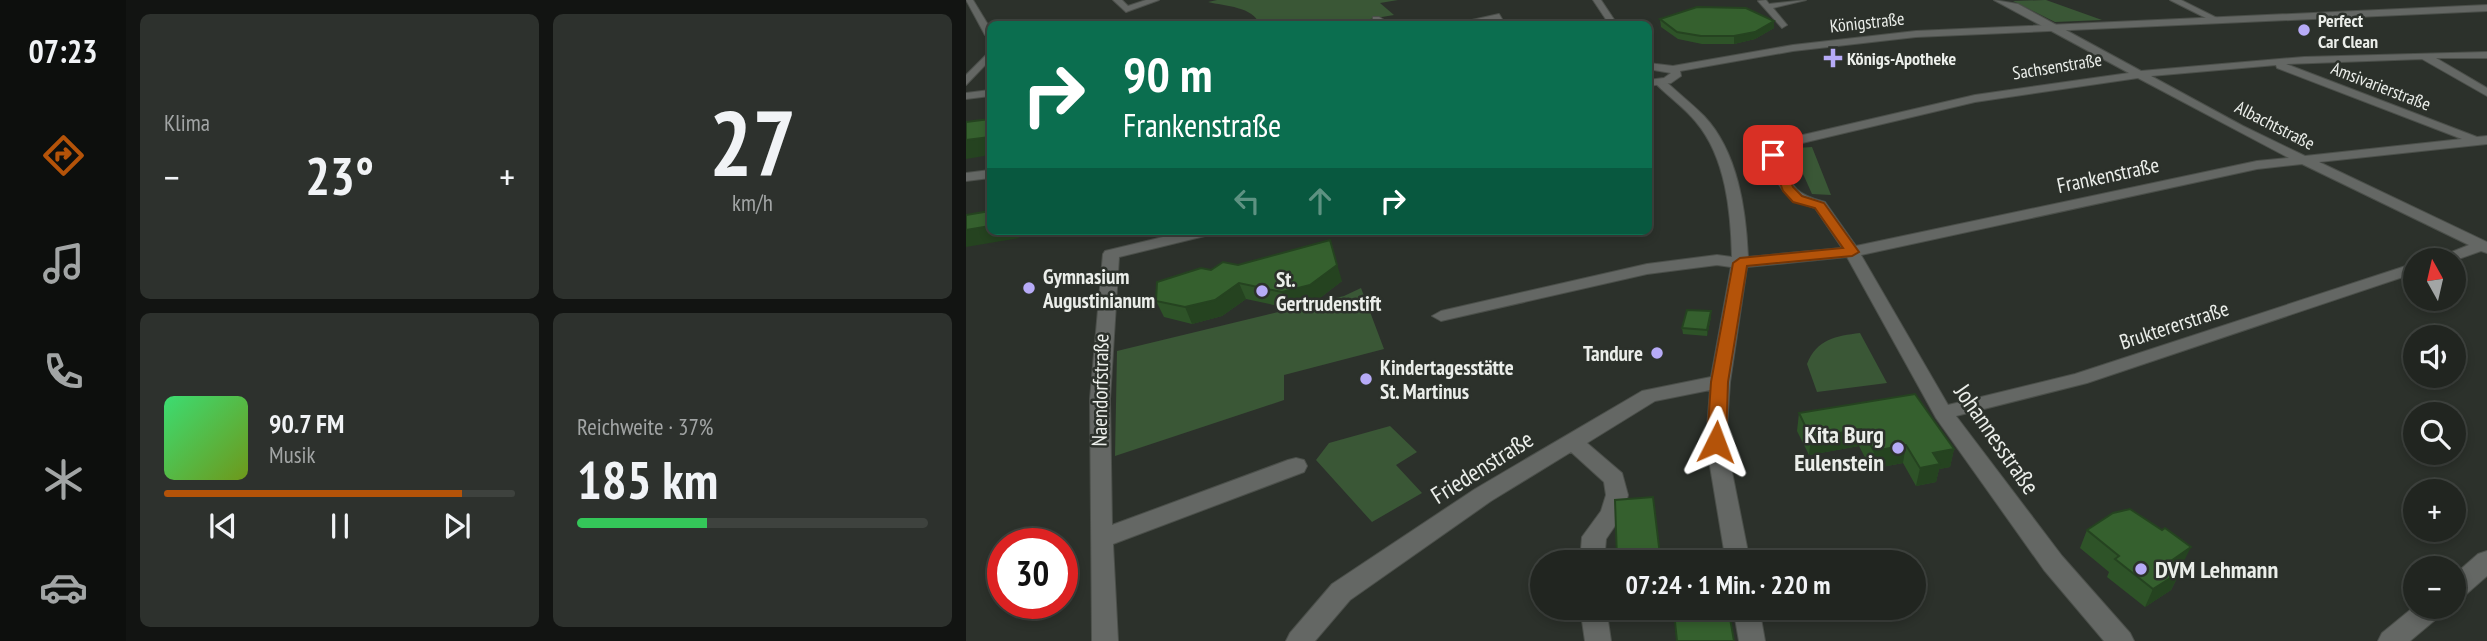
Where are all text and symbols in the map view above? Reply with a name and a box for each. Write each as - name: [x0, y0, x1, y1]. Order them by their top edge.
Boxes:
- street label: Königstraße: [1829, 7, 1905, 37]
- place label: Perfect Car Clean: [2318, 9, 2378, 53]
- marker: Perfect Car Clean: [2296, 22, 2312, 38]
- text: 07:23: [28, 30, 98, 72]
- text: 90 m: [1123, 42, 1212, 106]
- place label: Königs-Apotheke: [1847, 47, 1956, 70]
- street label: Sachsenstraße: [2011, 48, 2103, 84]
- icon: right: [1008, 49, 1099, 140]
- marker: Königs-Apotheke: [1825, 50, 1841, 66]
- street label: Amsivarierstraße: [2328, 56, 2434, 116]
- text: 27: [709, 83, 796, 201]
- street label: Albachtstraße: [2231, 95, 2319, 155]
- text: Frankenstraße: [1123, 104, 1281, 146]
- text: Klima: [164, 108, 210, 137]
- pin: [1743, 125, 1803, 185]
- icon: directions: [39, 131, 88, 180]
- icon: arrive: [1754, 136, 1792, 174]
- text: 23°: [305, 142, 374, 209]
- street label: Frankenstraße: [2054, 151, 2162, 199]
- text: −: [164, 152, 180, 201]
- text: +: [499, 152, 515, 201]
- icon: left: [1228, 182, 1266, 220]
- icon: ahead: [1301, 182, 1339, 220]
- icon: right: [1374, 182, 1412, 220]
- text: km/h: [732, 188, 773, 217]
- icon: music: [39, 239, 88, 288]
- north arrow: [2403, 248, 2466, 312]
- map controls: [2403, 248, 2466, 619]
- place label: Gymnasium Augustinianum: [1042, 263, 1155, 314]
- place label: St. Gertrudenstift: [1276, 266, 1381, 317]
- marker: Gymnasium Augustinianum: [1021, 280, 1037, 296]
- marker: St. Gertrudenstift: [1254, 283, 1270, 299]
- street label: Bruktererstraße: [2116, 295, 2232, 355]
- button: sound: [2403, 325, 2466, 388]
- street label: Naendorfstraße: [1086, 333, 1114, 447]
- place label: Tandure: [1583, 340, 1643, 367]
- marker: Tandure: [1649, 345, 1665, 361]
- icon: phone: [39, 347, 88, 396]
- place label: Kindertagesstätte St. Martinus: [1380, 354, 1514, 405]
- marker: Kindertagesstätte St. Martinus: [1358, 371, 1374, 387]
- street label: Johannesstraße: [1947, 377, 2046, 500]
- button: search: [2403, 402, 2466, 465]
- position arrow: [1679, 405, 1753, 479]
- text: 90.7 FM: [269, 407, 344, 440]
- text: Reichweite · 37%: [577, 412, 713, 441]
- place label: Kita Burg Eulenstein: [1794, 419, 1884, 478]
- street label: Friedenstraße: [1425, 423, 1539, 511]
- text: Musik: [269, 440, 315, 469]
- marker: Kita Burg Eulenstein: [1890, 440, 1906, 456]
- text: 185 km: [577, 446, 718, 513]
- icon: climate: [39, 455, 88, 504]
- button: +: [2403, 479, 2466, 542]
- icon: previous: [204, 507, 242, 545]
- icon: pause: [321, 507, 359, 545]
- icon: next: [438, 507, 476, 545]
- speed limit sign: 30: [987, 528, 1078, 619]
- place label: DVM Lehmann: [2155, 554, 2278, 585]
- button: −: [2403, 556, 2466, 619]
- marker: DVM Lehmann: [2133, 561, 2149, 577]
- icon: car: [39, 563, 88, 612]
- text: 07:24 · 1 Min. · 220 m: [1626, 568, 1830, 601]

